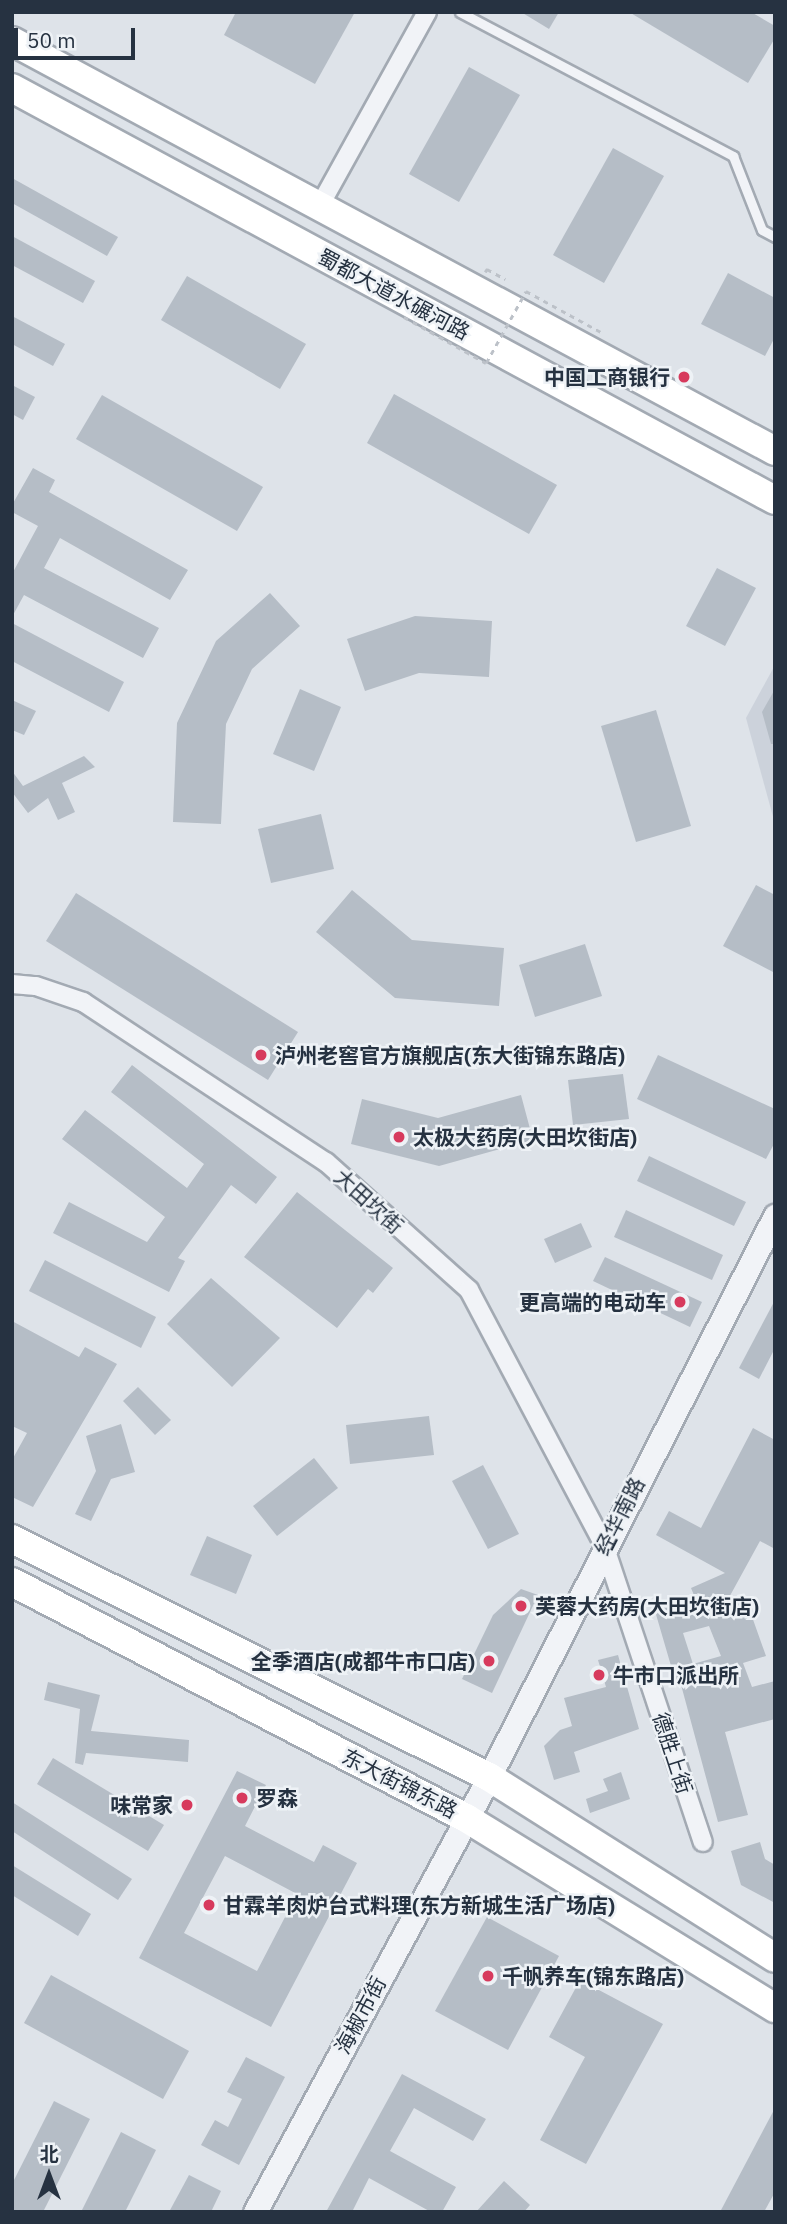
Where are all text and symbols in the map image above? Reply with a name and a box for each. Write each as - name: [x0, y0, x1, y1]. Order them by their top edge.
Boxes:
- scale bar: [18, 14, 138, 58]
- text: 50 m: [27, 26, 76, 54]
- street label: 蜀都大道水碾河路: [314, 243, 474, 345]
- place label: 中国工商银行: [544, 364, 670, 390]
- marker: 中国工商银行: [676, 369, 692, 385]
- place label: 泸州老窖官方旗舰店(东大街锦东路店): [275, 1042, 625, 1068]
- marker: 泸州老窖官方旗舰店(东大街锦东路店): [253, 1047, 269, 1063]
- place label: 太极大药房(大田坎街店): [413, 1124, 637, 1150]
- marker: 太极大药房(大田坎街店): [391, 1129, 407, 1145]
- street label: 大田坎街: [329, 1164, 409, 1238]
- place label: 更高端的电动车: [519, 1289, 666, 1315]
- marker: 更高端的电动车: [672, 1294, 688, 1310]
- street label: 经华南路: [589, 1473, 649, 1559]
- place label: 芙蓉大药房(大田坎街店): [535, 1593, 759, 1619]
- marker: 芙蓉大药房(大田坎街店): [513, 1598, 529, 1614]
- place label: 全季酒店(成都牛市口店): [251, 1648, 475, 1674]
- marker: 全季酒店(成都牛市口店): [481, 1653, 497, 1669]
- place label: 牛市口派出所: [613, 1662, 739, 1688]
- marker: 牛市口派出所: [591, 1667, 607, 1683]
- street label: 德胜上街: [648, 1709, 698, 1797]
- street label: 东大街锦东路: [338, 1743, 462, 1823]
- place label: 罗森: [256, 1785, 298, 1811]
- marker: 罗森: [234, 1790, 250, 1806]
- place label: 味常家: [110, 1792, 173, 1818]
- marker: 味常家: [179, 1797, 195, 1813]
- place label: 甘霖羊肉炉台式料理(东方新城生活广场店): [223, 1892, 615, 1918]
- marker: 甘霖羊肉炉台式料理(东方新城生活广场店): [201, 1897, 217, 1913]
- place label: 千帆养车(锦东路店): [502, 1963, 684, 1989]
- marker: 千帆养车(锦东路店): [480, 1968, 496, 1984]
- street label: 海椒市街: [329, 1972, 391, 2058]
- north arrow: [14, 2140, 84, 2210]
- text: 北: [39, 2142, 59, 2166]

